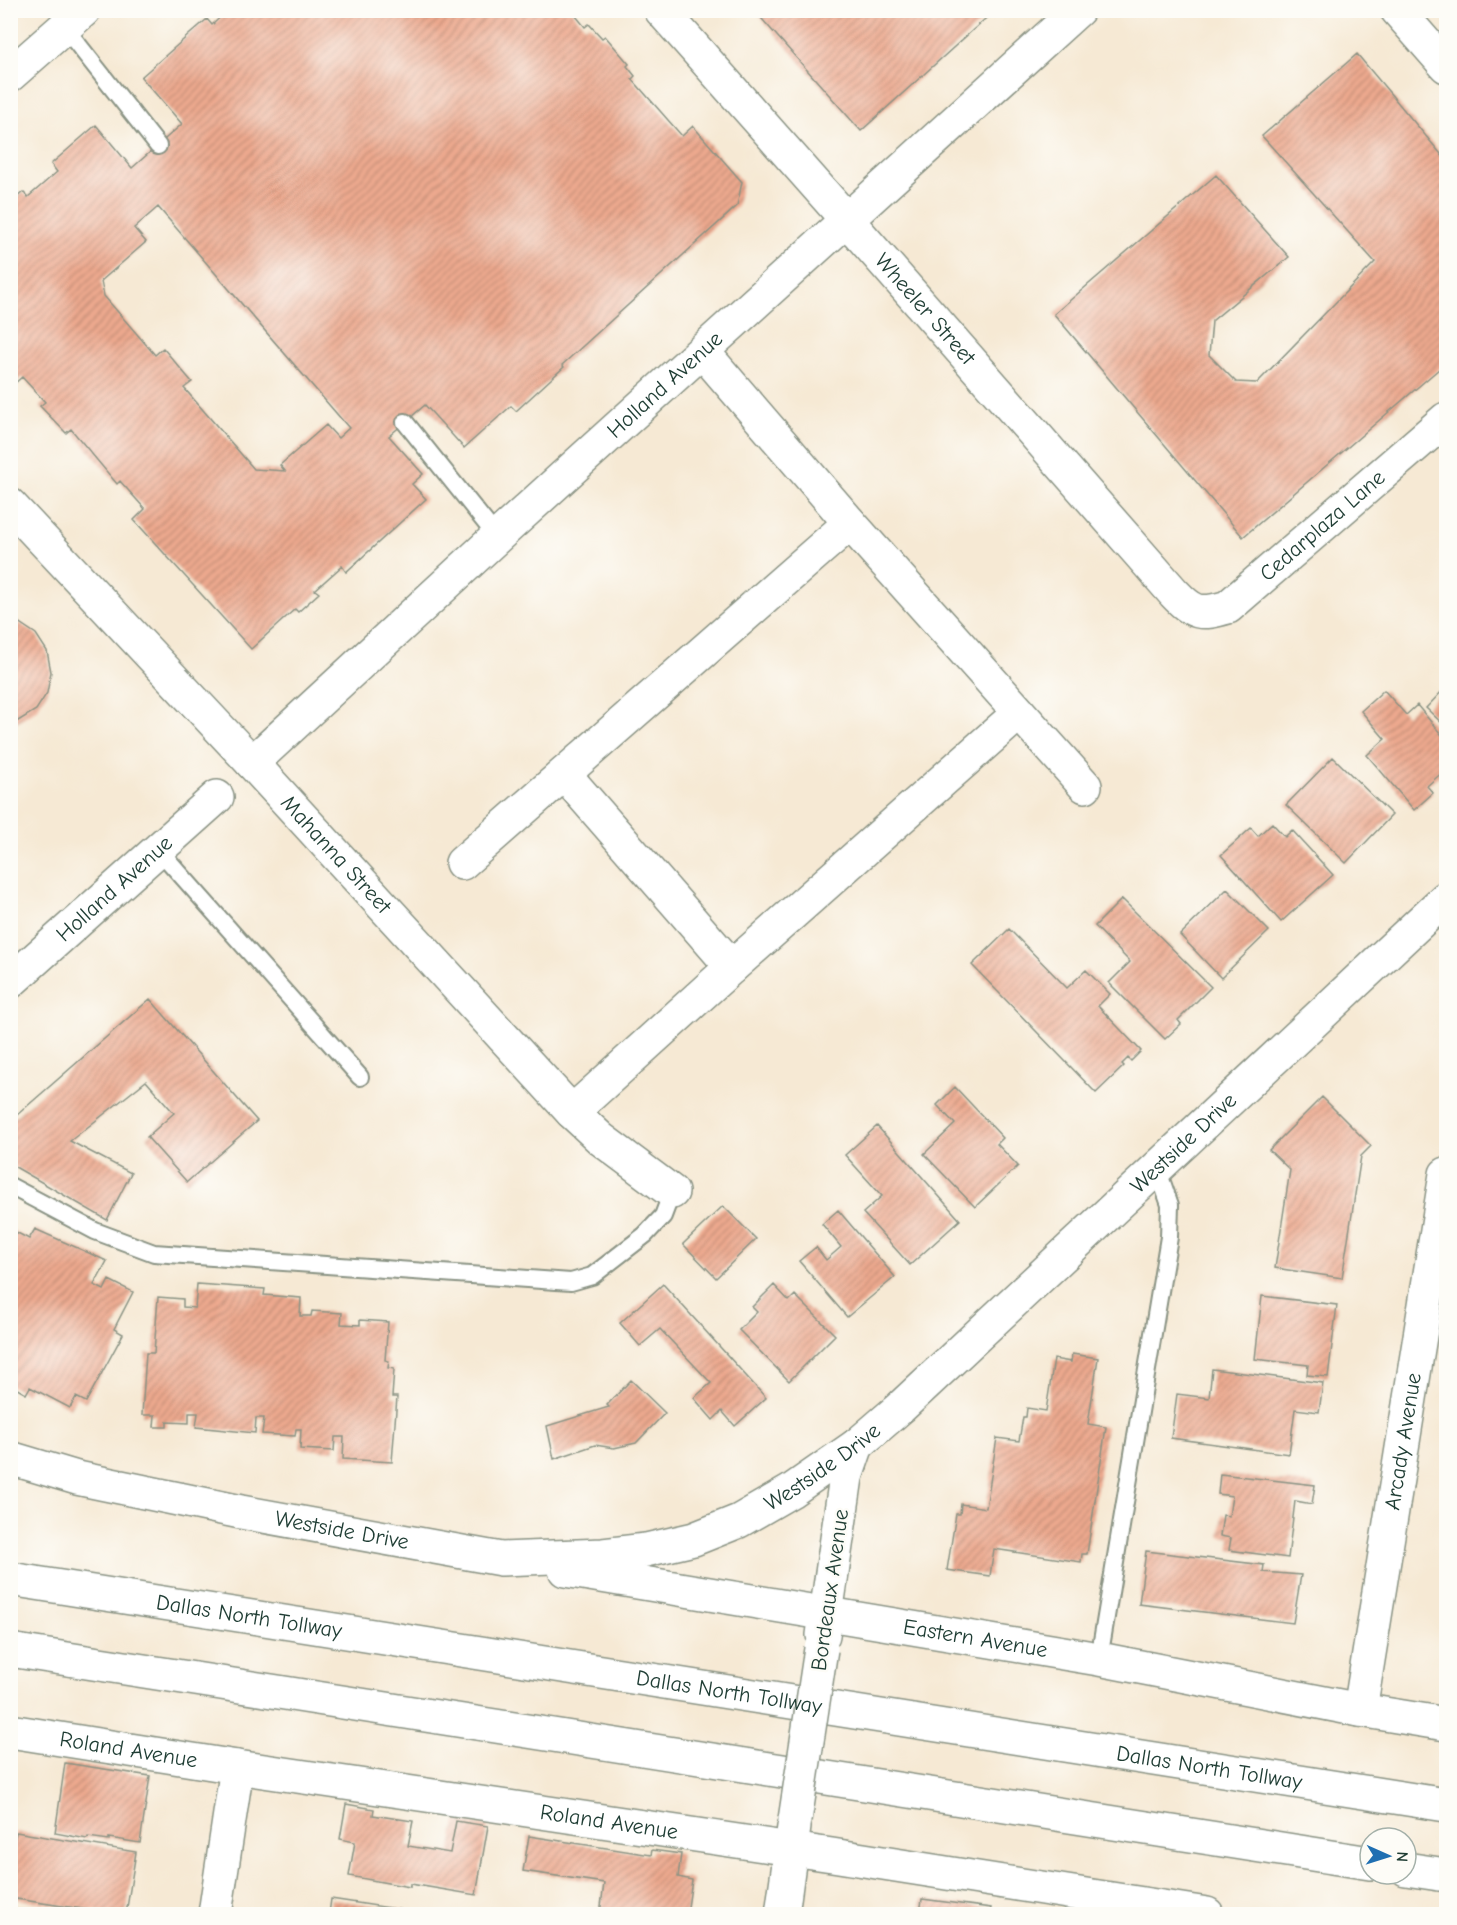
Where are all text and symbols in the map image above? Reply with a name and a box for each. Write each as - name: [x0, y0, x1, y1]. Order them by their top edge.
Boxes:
- street label: Wheeler Street: [869, 248, 981, 371]
- street label: Holland Avenue: [602, 326, 728, 444]
- street label: Cedarplaza Lane: [1254, 464, 1390, 587]
- street label: Mahanna Street: [275, 790, 397, 920]
- street label: Holland Avenue: [51, 830, 178, 947]
- street label: Westside Drive: [1125, 1087, 1242, 1199]
- street label: Arcady Avenue: [1379, 1371, 1427, 1512]
- street label: Westside Drive: [760, 1418, 886, 1517]
- street label: Westside Drive: [273, 1505, 411, 1555]
- street label: Bordeaux Avenue: [806, 1507, 854, 1673]
- street label: Dallas North Tollway: [154, 1589, 344, 1644]
- street label: Eastern Avenue: [901, 1614, 1049, 1663]
- street label: Dallas North Tollway: [634, 1665, 824, 1720]
- street label: Roland Avenue: [58, 1726, 199, 1774]
- street label: Dallas North Tollway: [1114, 1740, 1304, 1795]
- street label: Roland Avenue: [538, 1799, 680, 1845]
- north arrow: [1358, 1826, 1418, 1886]
- text: N: [1393, 1851, 1411, 1862]

